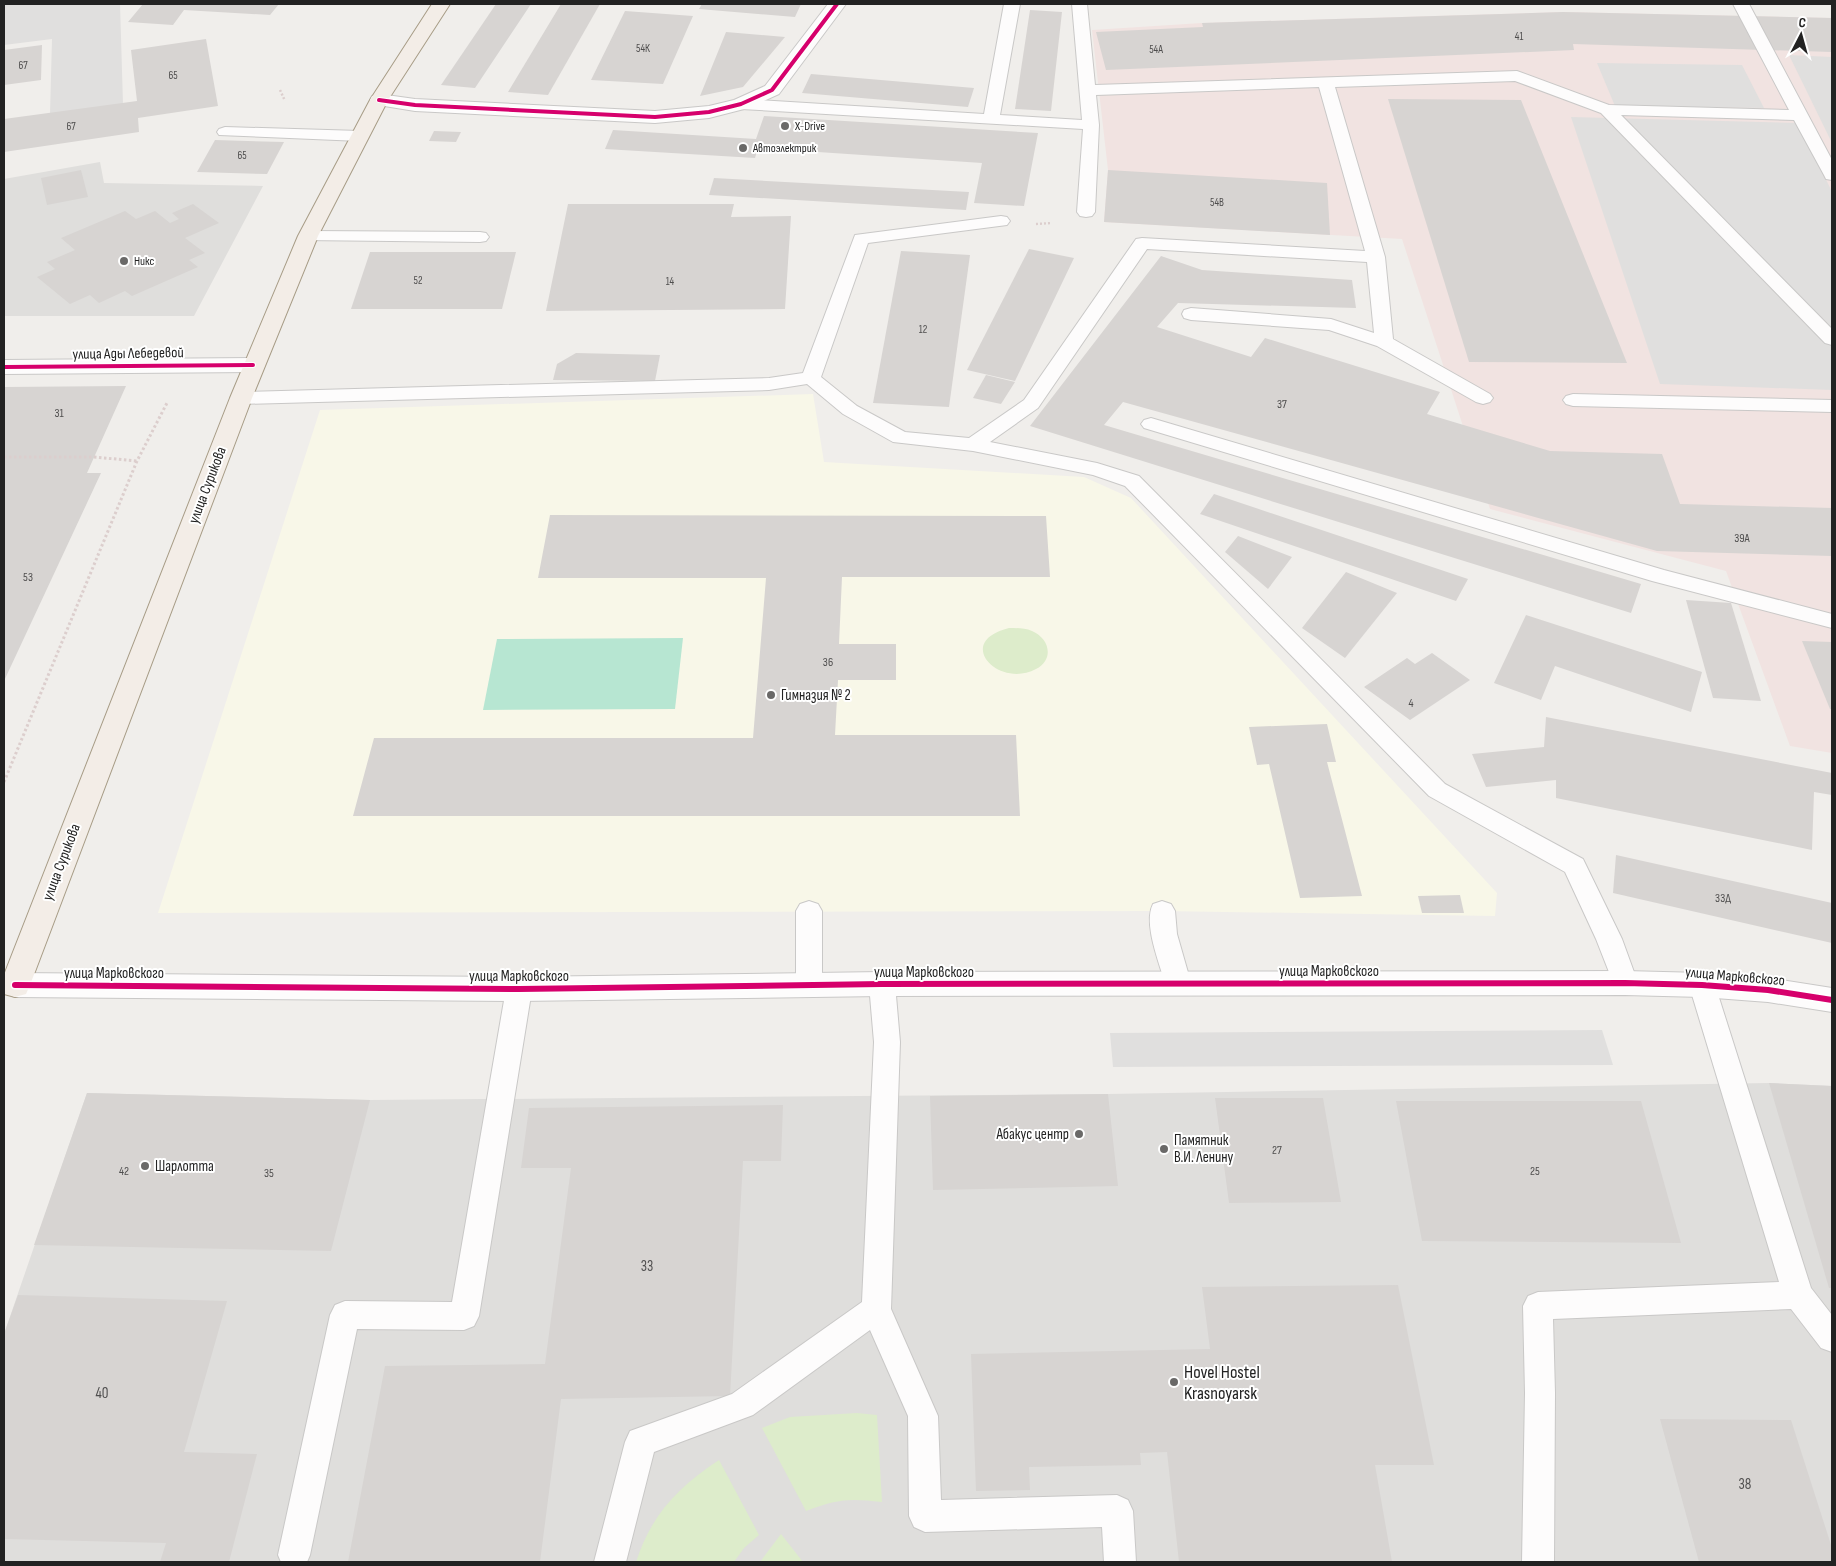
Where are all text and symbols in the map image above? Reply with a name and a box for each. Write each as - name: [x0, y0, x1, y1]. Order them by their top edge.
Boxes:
- north arrow: [1776, 10, 1826, 60]
- text: С: [1798, 14, 1807, 31]
- house number: 41: [1515, 30, 1523, 43]
- house number: 54К: [636, 42, 650, 55]
- house number: 54А: [1149, 43, 1163, 56]
- house number: 67: [18, 59, 28, 72]
- house number: 65: [168, 69, 178, 82]
- place label: X-Drive: [794, 119, 825, 134]
- house number: 67: [66, 120, 76, 133]
- marker: X-Drive: [779, 120, 791, 132]
- place label: Автоэлектрик: [752, 141, 817, 156]
- marker: Автоэлектрик: [737, 142, 749, 154]
- house number: 65: [237, 149, 247, 162]
- house number: 54В: [1210, 196, 1224, 209]
- place label: Никс: [134, 254, 155, 269]
- marker: Никс: [118, 255, 130, 267]
- house number: 52: [414, 274, 423, 287]
- house number: 14: [666, 275, 675, 288]
- house number: 12: [919, 323, 928, 336]
- street label: улица Ады Лебедевой: [72, 343, 184, 364]
- house number: 37: [1277, 397, 1287, 412]
- house number: 31: [54, 406, 64, 421]
- street label: улица Сурикова: [184, 444, 231, 526]
- house number: 39А: [1734, 531, 1751, 546]
- house number: 53: [23, 570, 33, 585]
- house number: 36: [823, 655, 833, 670]
- place label: Гимназия № 2: [781, 686, 851, 705]
- marker: Гимназия № 2: [765, 689, 777, 701]
- house number: 4: [1408, 696, 1414, 711]
- street label: улица Сурикова: [38, 821, 85, 903]
- house number: 33Д: [1715, 891, 1731, 906]
- street label: улица Марковского: [1279, 962, 1379, 981]
- street label: улица Марковского: [874, 963, 974, 982]
- street label: улица Марковского: [1684, 963, 1786, 990]
- street label: улица Марковского: [64, 964, 164, 983]
- street label: улица Марковского: [469, 967, 569, 986]
- place label: Абакус центр: [996, 1125, 1069, 1144]
- marker: Абакус центр: [1073, 1128, 1085, 1140]
- place label: Памятник В.И. Ленину: [1174, 1131, 1234, 1167]
- marker: Памятник В.И. Ленину: [1158, 1143, 1170, 1155]
- house number: 27: [1272, 1143, 1282, 1158]
- place label: Шарлотта: [155, 1157, 214, 1176]
- marker: Шарлотта: [139, 1160, 151, 1172]
- house number: 42: [119, 1164, 129, 1179]
- house number: 25: [1530, 1164, 1540, 1179]
- house number: 35: [264, 1166, 274, 1181]
- house number: 33: [641, 1257, 653, 1276]
- place label: Hovel Hostel Krasnoyarsk: [1184, 1362, 1260, 1404]
- marker: Hovel Hostel Krasnoyarsk: [1168, 1376, 1180, 1388]
- house number: 40: [96, 1384, 108, 1403]
- house number: 38: [1739, 1475, 1751, 1494]

